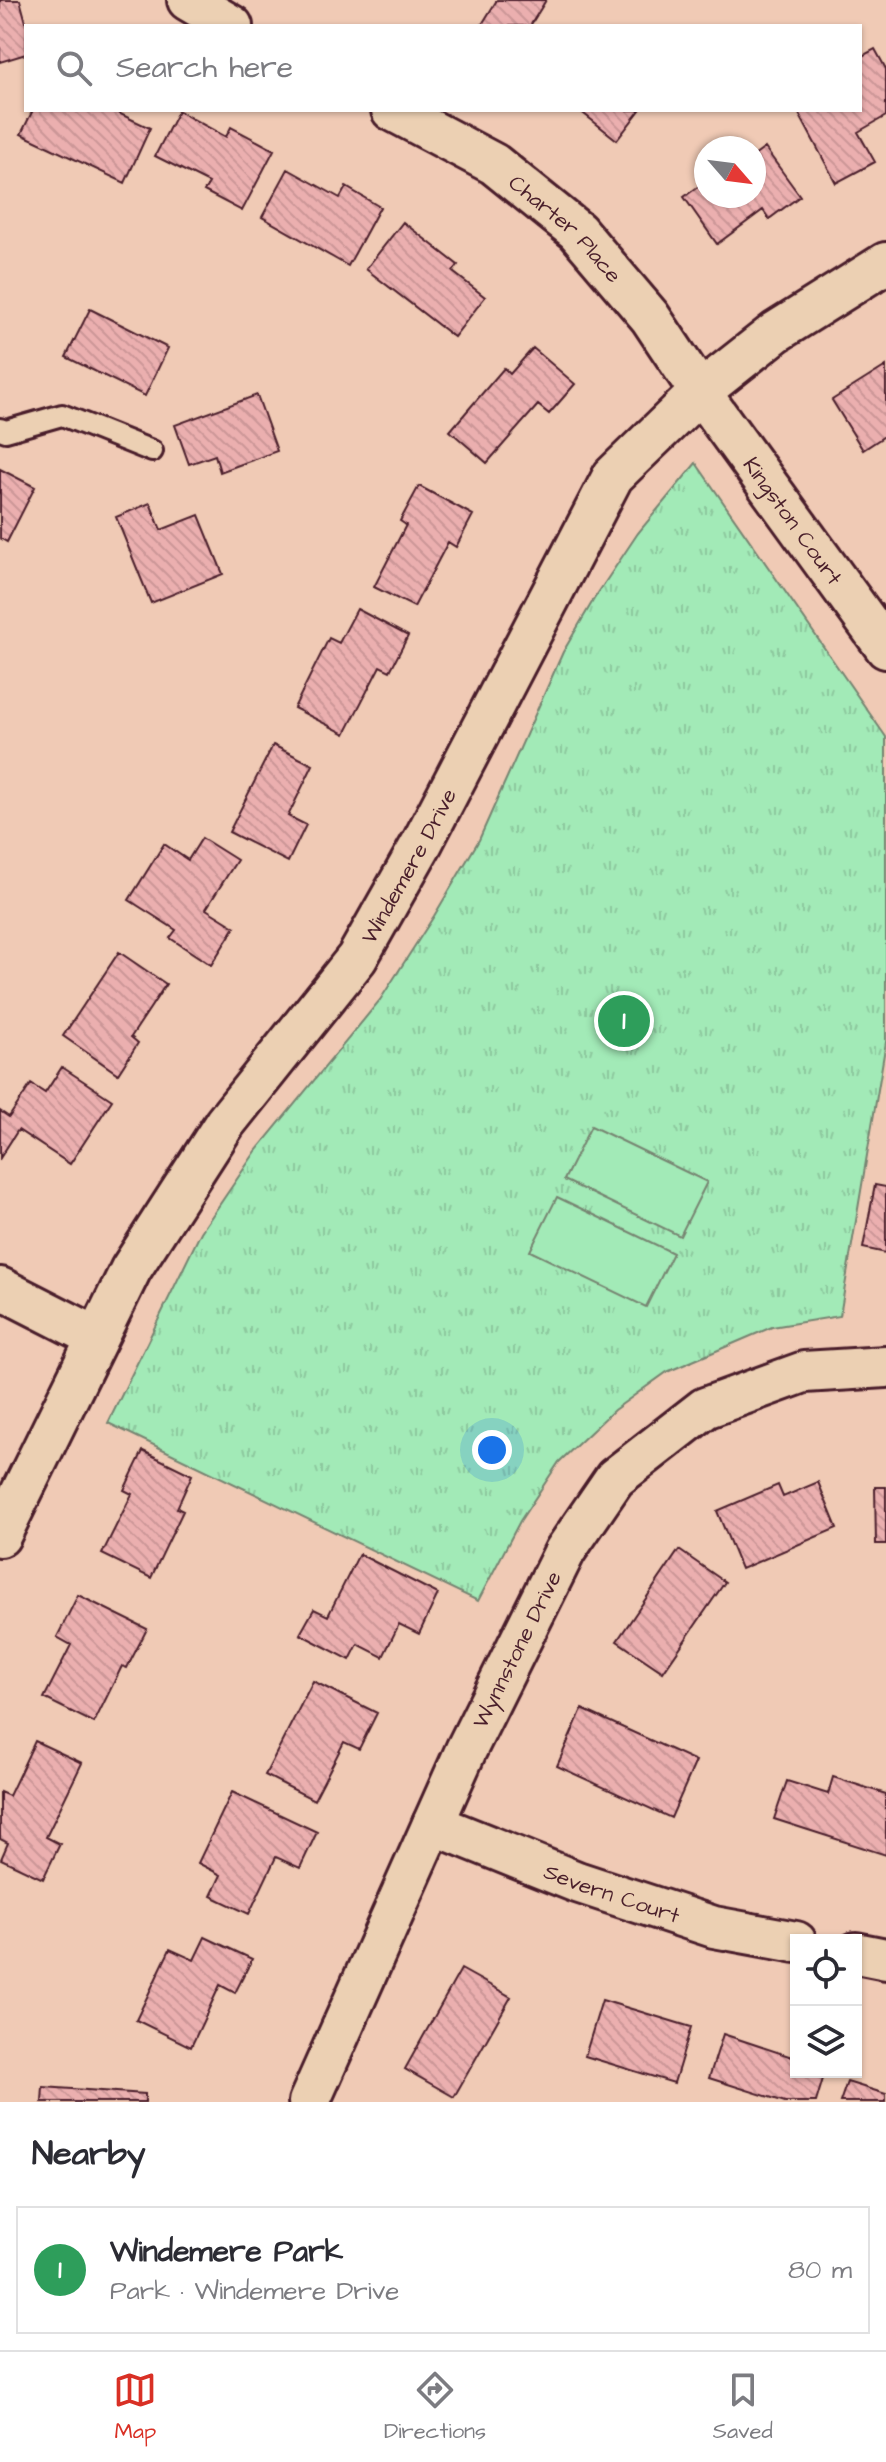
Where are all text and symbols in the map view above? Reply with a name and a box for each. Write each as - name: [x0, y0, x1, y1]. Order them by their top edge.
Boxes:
- search box: [24, 24, 862, 112]
- icon: search: [52, 46, 96, 90]
- text: Search here: [116, 47, 293, 89]
- north arrow: [694, 136, 766, 208]
- street label: Charter Place: [502, 168, 628, 290]
- street label: Kingston Court: [735, 451, 849, 592]
- street label: Windemere Drive: [354, 783, 465, 950]
- pin: 1: [598, 991, 650, 1051]
- your location: [472, 1430, 512, 1470]
- street label: Wynnstone Drive: [465, 1566, 570, 1734]
- street label: Severn Court: [539, 1856, 684, 1932]
- map controls: [790, 1934, 862, 2078]
- button: locate: [790, 1934, 862, 2006]
- button: layers: [790, 2006, 862, 2078]
- text: Nearby: [32, 2130, 146, 2178]
- text: Windemere Park: [110, 2231, 343, 2273]
- text: 1: [58, 2252, 62, 2288]
- text: 80 m: [788, 2252, 852, 2288]
- text: Park · Windemere Drive: [110, 2273, 399, 2309]
- tab: Map: [113, 2368, 157, 2447]
- tab: Directions: [384, 2368, 486, 2447]
- tab: Saved: [713, 2368, 773, 2447]

